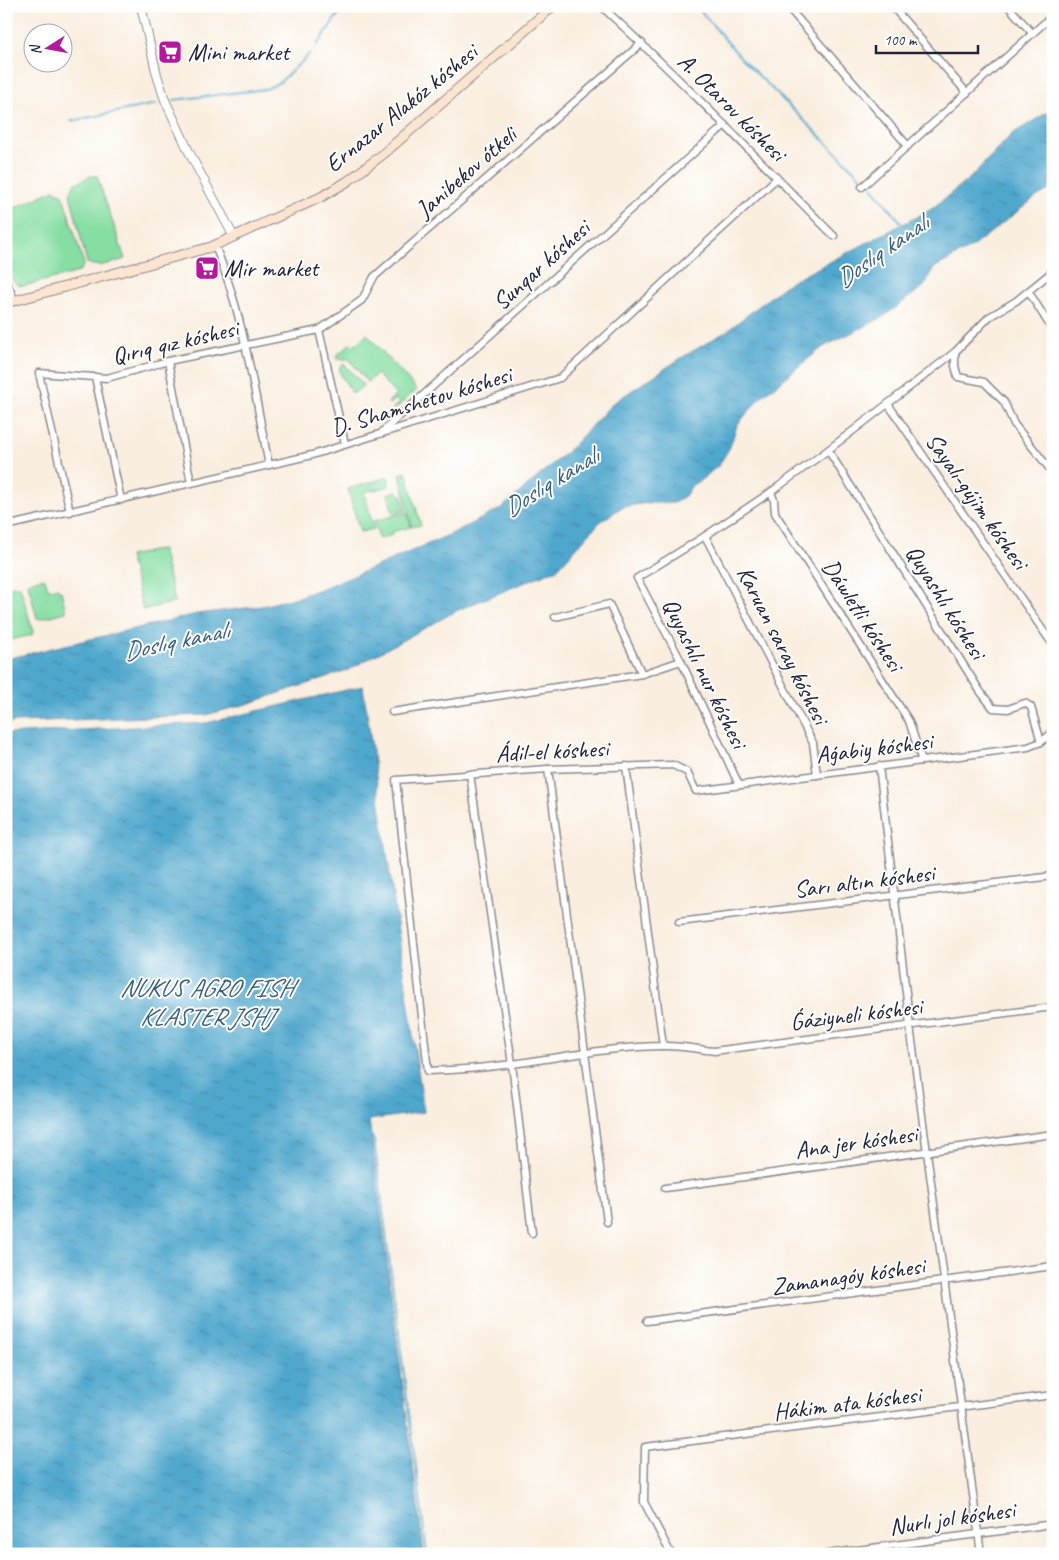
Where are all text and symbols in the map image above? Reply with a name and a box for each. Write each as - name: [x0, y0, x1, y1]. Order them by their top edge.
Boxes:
- north arrow: [22, 22, 72, 72]
- scale bar: [876, 22, 979, 54]
- text: 100 m: [884, 31, 918, 50]
- street label: Ernazar Alakóz kóshesi: [319, 36, 485, 179]
- place label: Mini market: [188, 37, 291, 67]
- supermarket icon: Mini market: [157, 39, 183, 65]
- text: N: [26, 42, 45, 56]
- street label: A. Otarov kóshesi: [672, 47, 794, 169]
- street label: Janibekov ótkeli: [409, 118, 524, 225]
- water label: Doslıq kanalı: [829, 205, 938, 295]
- street label: Sunqar kóshesi: [486, 212, 598, 317]
- place label: Mir market: [224, 253, 320, 283]
- supermarket icon: Mir market: [194, 255, 220, 281]
- street label: Qırıq qız kóshesi: [109, 312, 243, 371]
- street label: D. Shamshetov kóshesi: [327, 359, 517, 443]
- street label: Sayalı-gújim kóshesi: [919, 427, 1037, 577]
- water label: Doslıq kanalı: [497, 438, 608, 524]
- street label: Quyashlı kóshesi: [899, 539, 994, 667]
- street label: Dáwletli kóshesi: [816, 553, 912, 679]
- street label: Karuan saray kóshesi: [730, 561, 837, 731]
- street label: Quyashlı nur kóshesi: [656, 593, 755, 755]
- water label: Doslıq kanalı: [121, 613, 235, 668]
- street label: Aǵabiy kóshesi: [814, 726, 936, 770]
- street label: Ádil-el kóshesi: [495, 733, 611, 769]
- street label: Sarı altın kóshesi: [792, 857, 938, 904]
- water label: NUKUS AGRO FISH KLASTER JSHJ: [120, 972, 300, 1033]
- street label: Ǵáziyneli kóshesi: [788, 991, 926, 1037]
- street label: Ana jer kóshesi: [793, 1118, 921, 1165]
- street label: Zamanagóy kóshesi: [770, 1250, 929, 1302]
- street label: Hákim ata kóshesi: [772, 1379, 925, 1427]
- street label: Nurlı jol kóshesi: [887, 1494, 1019, 1542]

